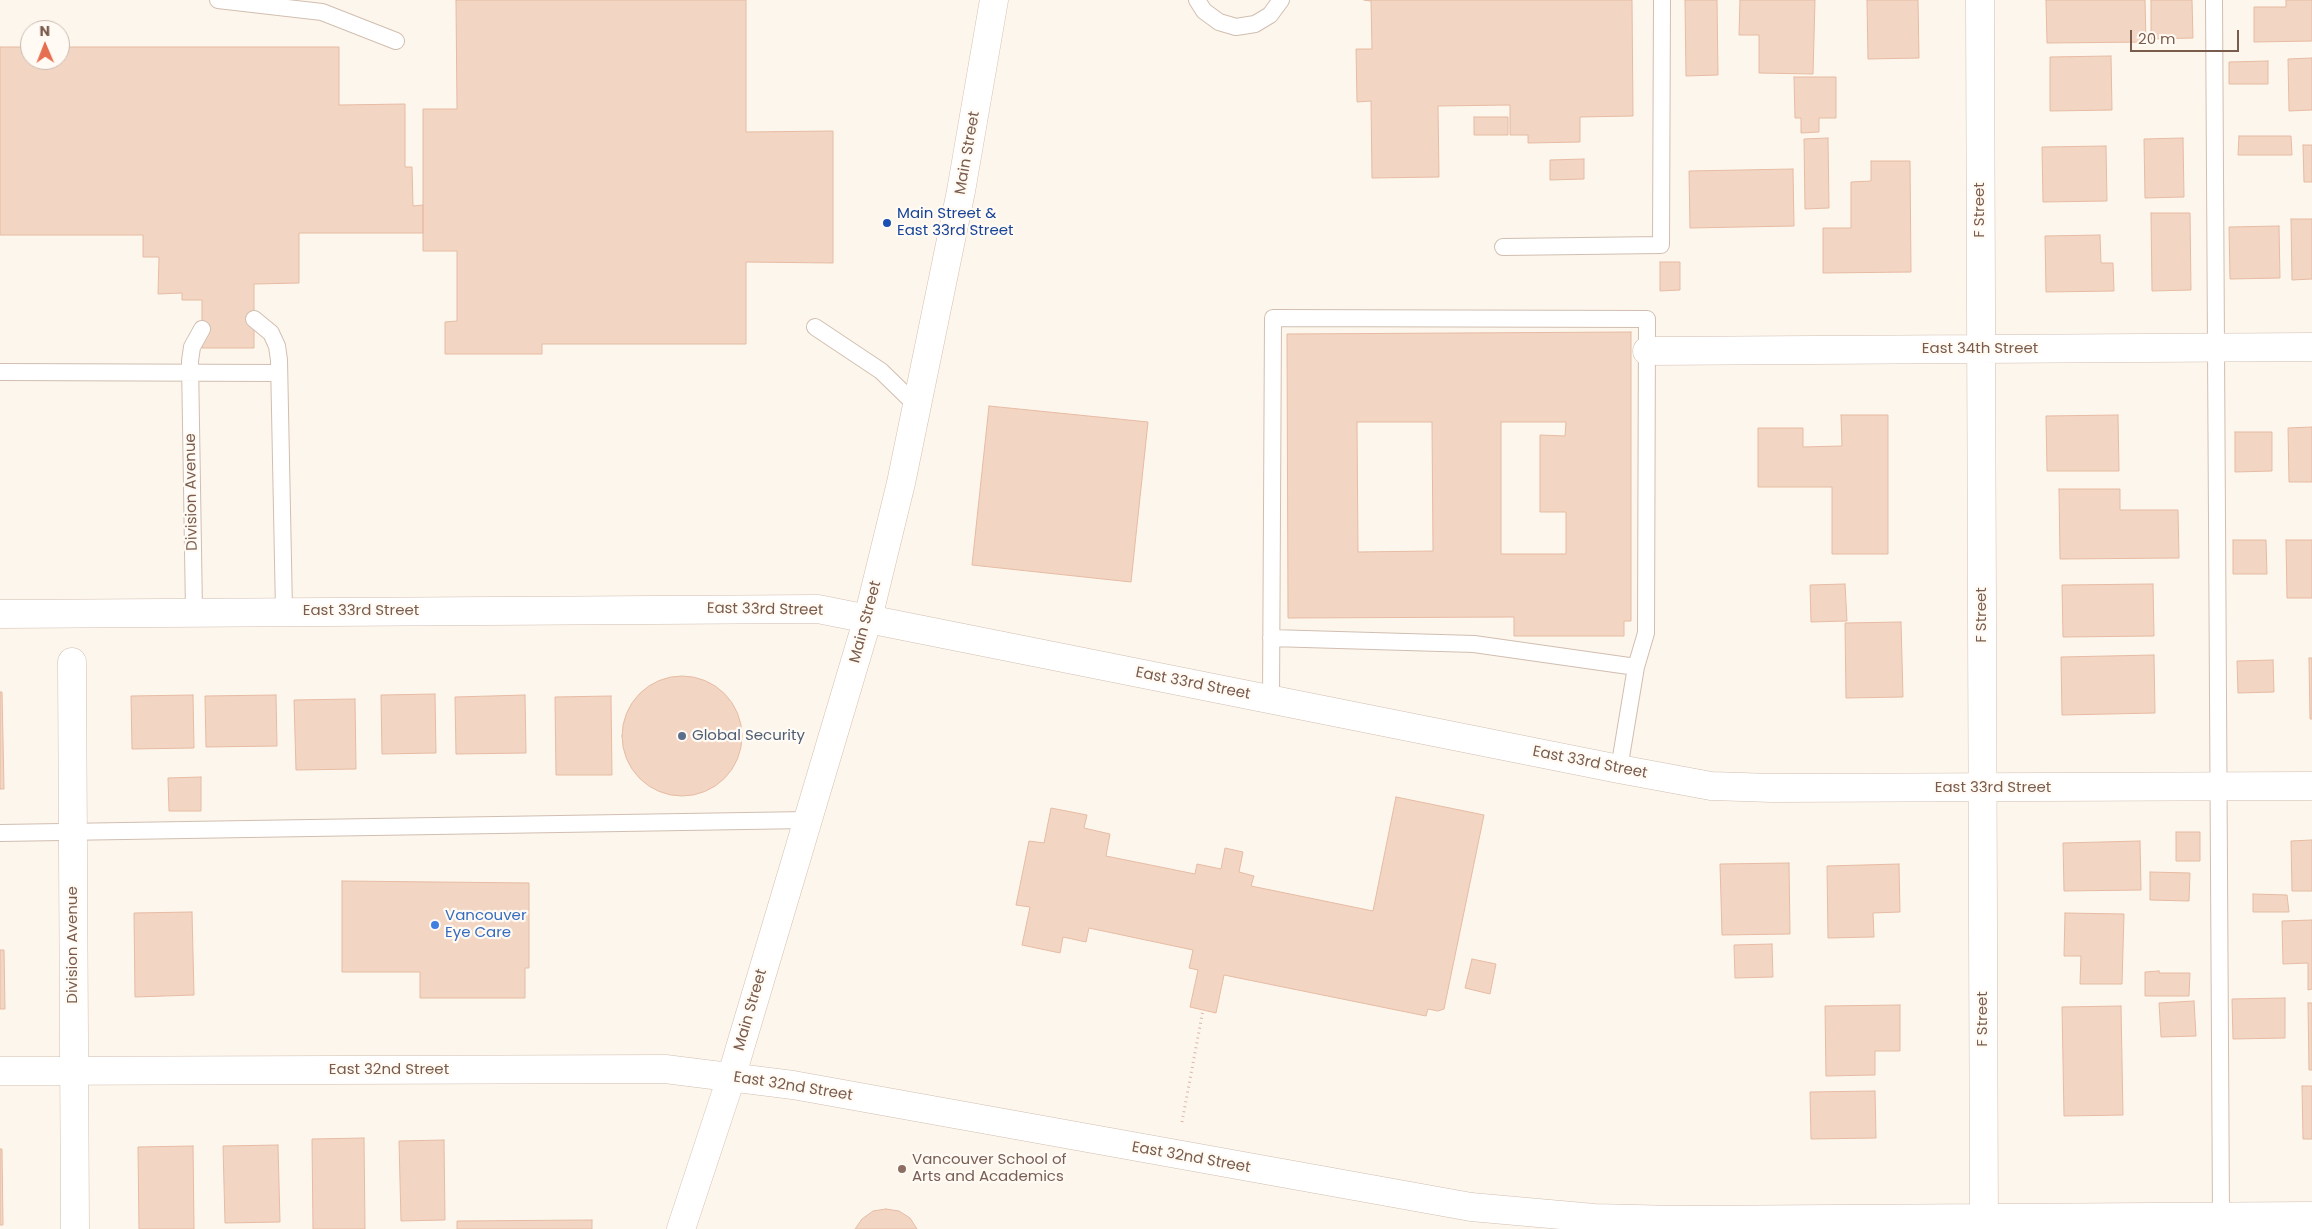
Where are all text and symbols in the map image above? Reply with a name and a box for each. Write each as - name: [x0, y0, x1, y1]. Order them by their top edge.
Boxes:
- north arrow: [20, 20, 70, 70]
- scale bar: [2132, 20, 2241, 52]
- text: N: [39, 21, 50, 41]
- text: 20 m: [2138, 28, 2176, 49]
- street label: Main Street: [952, 110, 984, 196]
- street label: F Street: [1971, 182, 1989, 238]
- place label: Main Street & East 33rd Street: [897, 205, 1013, 240]
- marker: Main Street & East 33rd Street: [881, 217, 893, 229]
- street label: East 34th Street: [1922, 340, 2038, 358]
- street label: Division Avenue: [182, 433, 202, 551]
- street label: Main Street: [846, 579, 886, 665]
- street label: F Street: [1973, 587, 1991, 643]
- street label: East 33rd Street: [707, 600, 823, 620]
- street label: East 33rd Street: [303, 602, 419, 620]
- street label: East 33rd Street: [1134, 664, 1252, 704]
- place label: Global Security: [692, 727, 805, 745]
- marker: Global Security: [676, 730, 688, 742]
- street label: East 33rd Street: [1531, 743, 1649, 783]
- street label: East 33rd Street: [1935, 779, 2051, 797]
- street label: Division Avenue: [64, 886, 82, 1004]
- place label: Vancouver Eye Care: [445, 907, 526, 942]
- marker: Vancouver Eye Care: [429, 919, 441, 931]
- street label: Main Street: [731, 967, 771, 1053]
- street label: F Street: [1974, 991, 1992, 1047]
- street label: East 32nd Street: [329, 1061, 449, 1079]
- street label: East 32nd Street: [732, 1069, 854, 1105]
- street label: East 32nd Street: [1130, 1139, 1252, 1177]
- place label: Vancouver School of Arts and Academics: [912, 1151, 1066, 1186]
- marker: Vancouver School of Arts and Academics: [896, 1163, 908, 1175]

